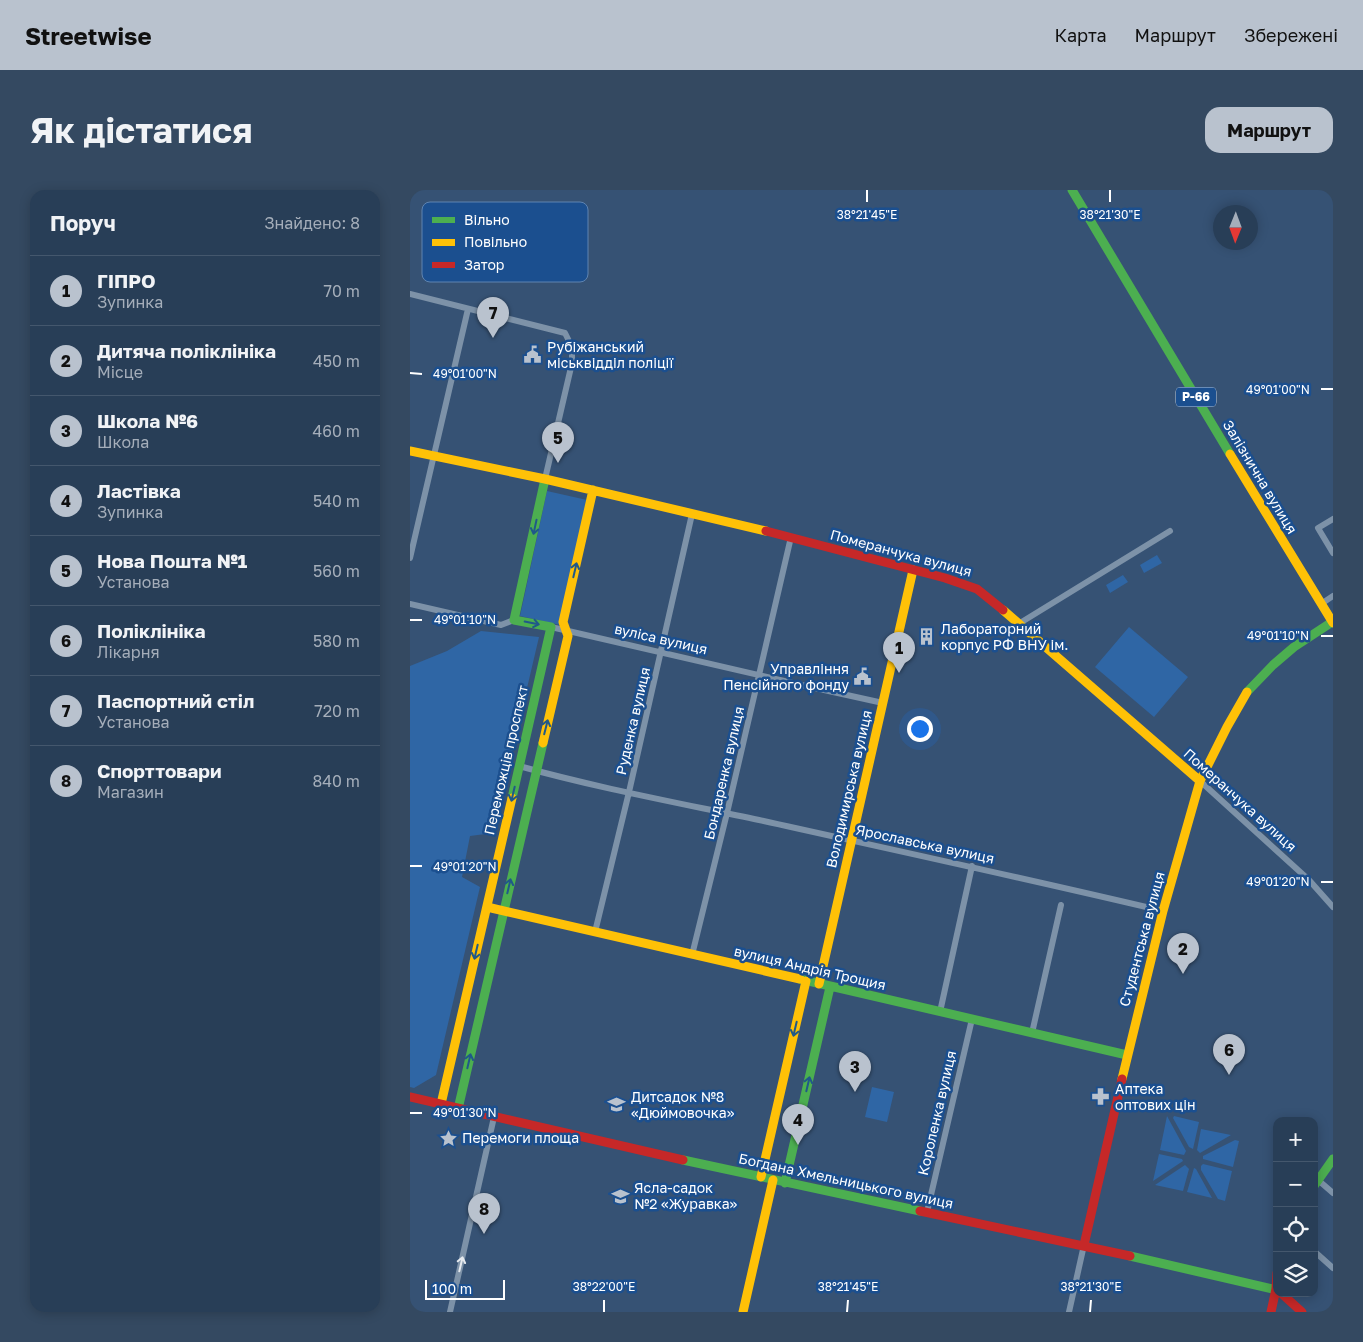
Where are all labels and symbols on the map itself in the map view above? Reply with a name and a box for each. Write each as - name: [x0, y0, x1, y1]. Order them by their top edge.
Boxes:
- legend: [422, 202, 588, 282]
- north arrow: [1213, 205, 1258, 250]
- text: 38°21'45"E: [837, 207, 897, 222]
- text: 38°21'30"E: [1080, 207, 1140, 222]
- text: Вільно: [464, 211, 510, 228]
- text: Повільно: [464, 233, 527, 250]
- text: Затор: [464, 256, 504, 273]
- pin: 7: [477, 297, 509, 338]
- place label: Рубіжанський міськвідділ поліції: [547, 338, 674, 371]
- public building icon: Рубіжанський міськвідділ поліції: [523, 345, 543, 365]
- text: 49°01'00"N: [433, 366, 497, 381]
- text: 49°01'00"N: [1246, 382, 1310, 397]
- road number: Р-66: [1176, 388, 1216, 406]
- street label: Залізнична вулиця: [1220, 417, 1301, 537]
- pin: 5: [542, 422, 574, 463]
- one-way arrow: [529, 518, 539, 534]
- street label: Померанчука вулиця: [829, 525, 974, 580]
- one-way arrow: [571, 562, 580, 578]
- text: 49°01'10"N: [434, 612, 496, 627]
- one-way arrow: [524, 619, 540, 628]
- street label: вуліса вулиця: [613, 620, 709, 657]
- place label: Лабораторний корпус РФ ВНУ ім.: [941, 620, 1069, 653]
- building icon: Лабораторний корпус РФ ВНУ ім.: [917, 627, 937, 647]
- text: 49°01'10"N: [1247, 628, 1309, 643]
- pin: 1: [883, 632, 915, 673]
- place label: Управління Пенсійного фонду: [723, 660, 849, 693]
- street label: Руденка вулиця: [612, 665, 653, 776]
- public building icon: Управління Пенсійного фонду: [853, 667, 873, 687]
- street label: Переможців проспект: [480, 683, 531, 836]
- street label: Бондаренка вулиця: [700, 705, 747, 841]
- street label: Володимирська вулиця: [822, 708, 875, 869]
- your location: [907, 716, 933, 742]
- one-way arrow: [542, 720, 552, 736]
- street label: Померанчука вулиця: [1180, 745, 1300, 855]
- one-way arrow: [508, 785, 517, 801]
- street label: Ярославська вулиця: [854, 821, 996, 867]
- text: 49°01'20"N: [433, 859, 497, 874]
- street label: Студентська вулиця: [1115, 870, 1168, 1008]
- text: 49°01'20"N: [1246, 874, 1310, 889]
- one-way arrow: [505, 878, 514, 894]
- pin: 2: [1167, 933, 1199, 974]
- street label: вулиця Андрія Трощия: [733, 942, 888, 993]
- one-way arrow: [471, 944, 480, 960]
- one-way arrow: [790, 1020, 799, 1036]
- pin: 6: [1213, 1034, 1245, 1075]
- street label: Короленка вулиця: [914, 1049, 959, 1177]
- pin: 3: [839, 1051, 871, 1092]
- one-way arrow: [465, 1054, 474, 1070]
- one-way arrow: [804, 1077, 813, 1093]
- place label: Аптека оптових цін: [1115, 1080, 1196, 1113]
- pharmacy icon: Аптека оптових цін: [1091, 1087, 1111, 1107]
- place label: Дитсадок №8 «Дюймовочка»: [631, 1088, 735, 1121]
- school or university icon: Дитсадок №8 «Дюймовочка»: [607, 1095, 627, 1115]
- pin: 4: [782, 1104, 814, 1145]
- text: 49°01'30"N: [433, 1105, 497, 1120]
- place icon: Перемоги площа: [438, 1128, 458, 1148]
- place label: Перемоги площа: [462, 1129, 579, 1146]
- street label: Богдана Хмельницького вулиця: [737, 1149, 955, 1212]
- place label: Ясла-садок №2 «Журавка»: [634, 1179, 738, 1212]
- school or university icon: Ясла-садок №2 «Журавка»: [610, 1186, 630, 1206]
- pin: 8: [468, 1193, 500, 1234]
- one-way arrow: [456, 1257, 466, 1273]
- scale bar: [425, 1277, 505, 1300]
- text: 38°22'00"E: [573, 1279, 635, 1294]
- text: 38°21'45"E: [818, 1279, 878, 1294]
- text: 38°21'30"E: [1061, 1279, 1121, 1294]

